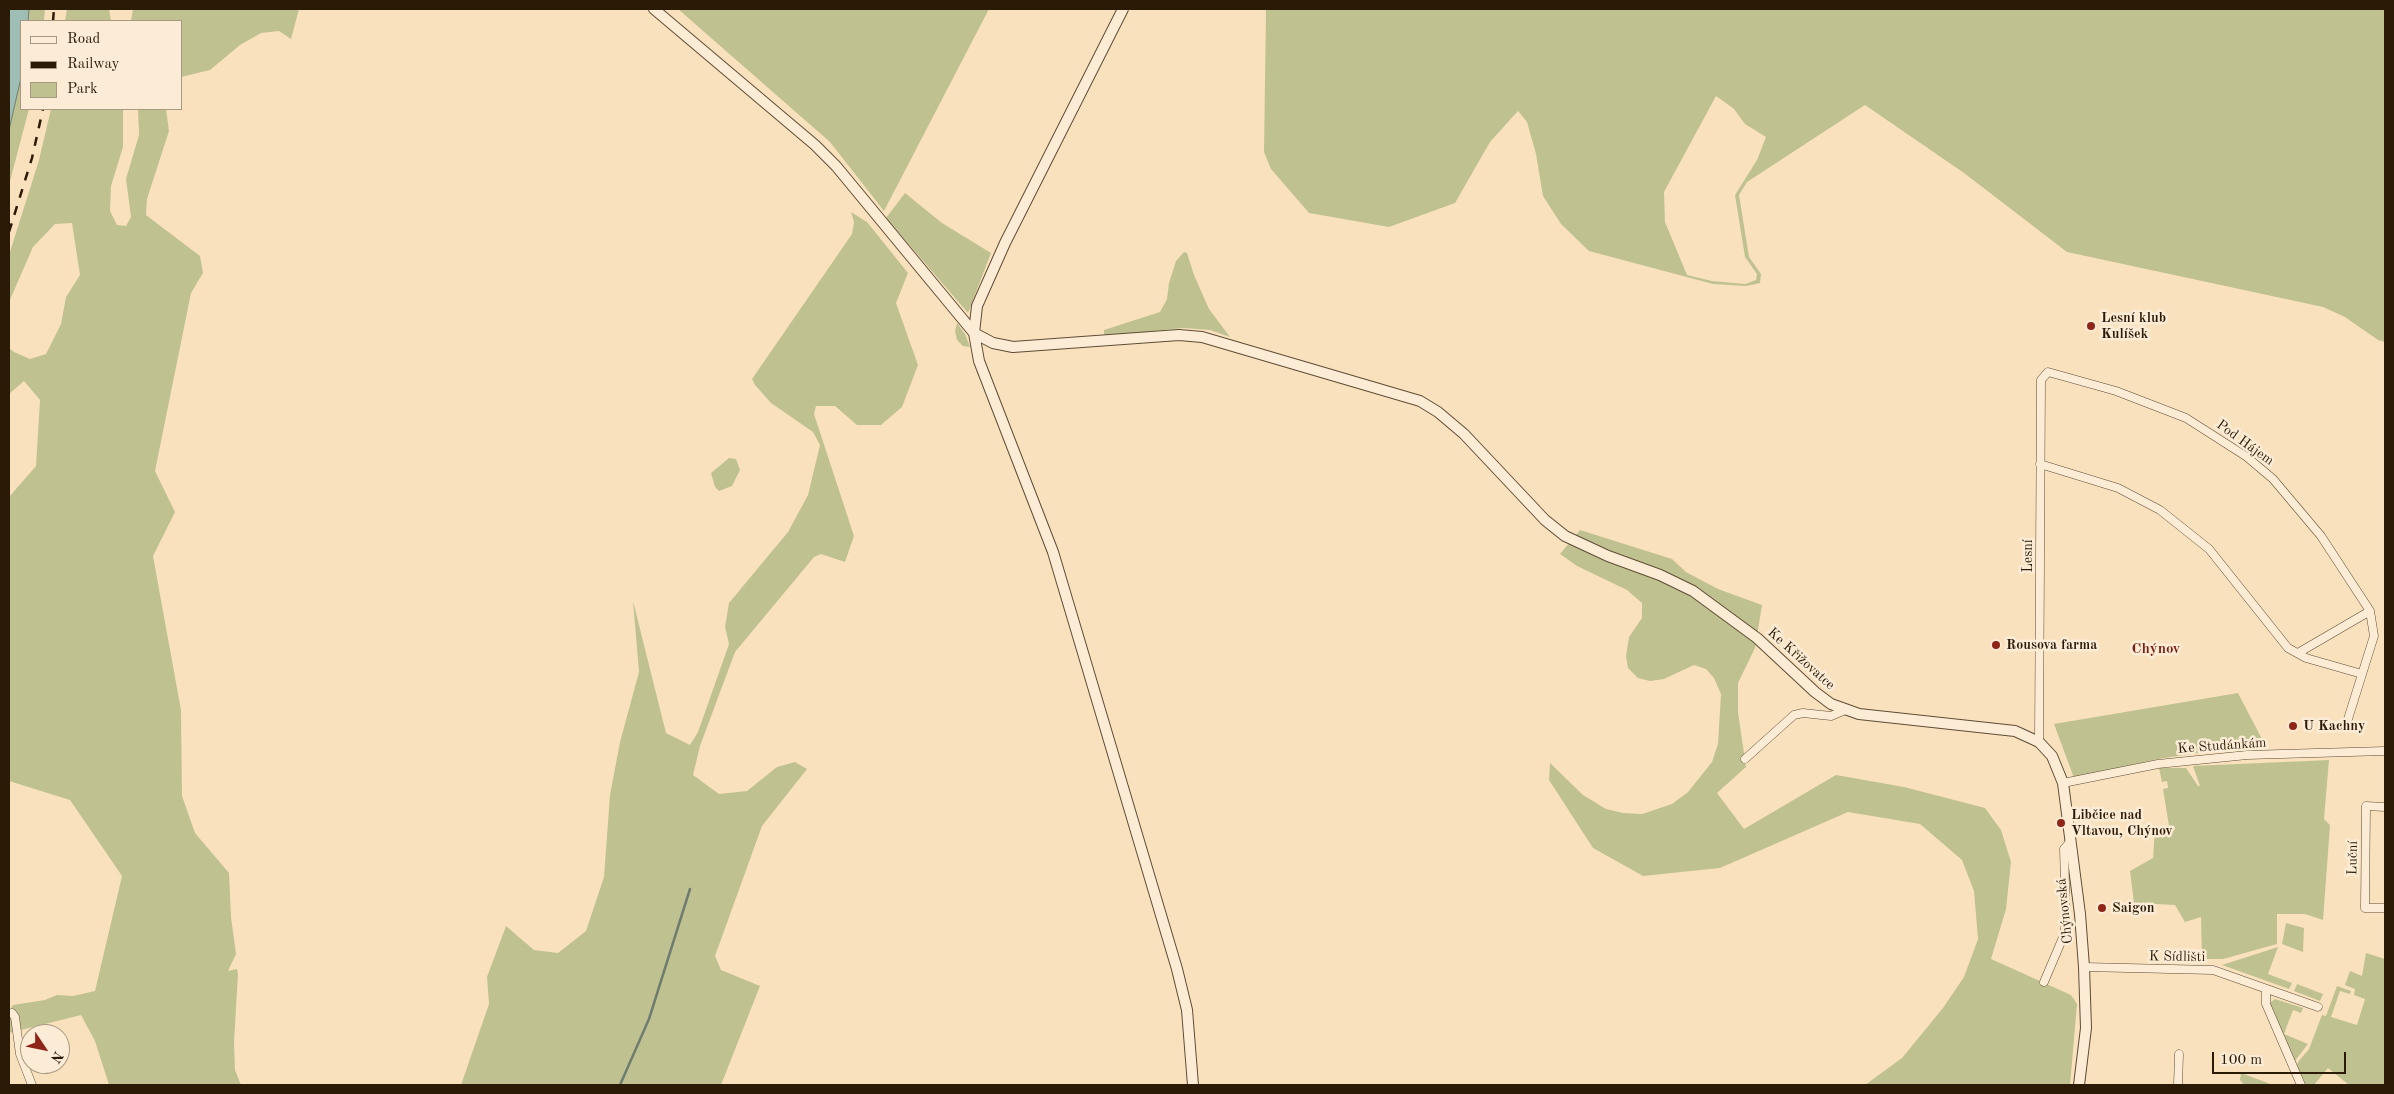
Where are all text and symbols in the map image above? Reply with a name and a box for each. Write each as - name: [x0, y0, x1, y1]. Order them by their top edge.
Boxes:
- legend: [20, 20, 182, 110]
- text: Road: [67, 32, 100, 47]
- text: Railway: [67, 57, 120, 72]
- text: Park: [67, 82, 98, 97]
- place label: Lesní klub Kulíšek: [2101, 310, 2166, 342]
- marker: Lesní klub Kulíšek: [2085, 320, 2097, 332]
- street label: Pod Hájem: [2213, 417, 2277, 469]
- street label: Lesní: [2020, 539, 2036, 573]
- street label: Ke Křižovatce: [1764, 624, 1838, 694]
- place label: Rousova farma: [2006, 637, 2097, 653]
- marker: Rousova farma: [1990, 639, 2002, 651]
- district label: Chýnov: [2131, 640, 2181, 658]
- place label: U Kachny: [2303, 718, 2365, 734]
- marker: U Kachny: [2287, 720, 2299, 732]
- street label: Ke Studánkám: [2177, 735, 2267, 757]
- place label: Libčice nad Vltavou, Chýnov: [2071, 807, 2173, 840]
- marker: Libčice nad Vltavou, Chýnov: [2055, 817, 2067, 829]
- street label: Luční: [2344, 841, 2362, 875]
- street label: Chýnovská: [2053, 877, 2077, 945]
- place label: Saigon: [2112, 900, 2155, 916]
- marker: Saigon: [2096, 902, 2108, 914]
- street label: K Sídlišti: [2149, 948, 2205, 966]
- north arrow: [20, 1024, 70, 1074]
- scale bar: [2214, 1042, 2348, 1074]
- text: N: [48, 1048, 65, 1065]
- text: 100 m: [2220, 1053, 2262, 1068]

